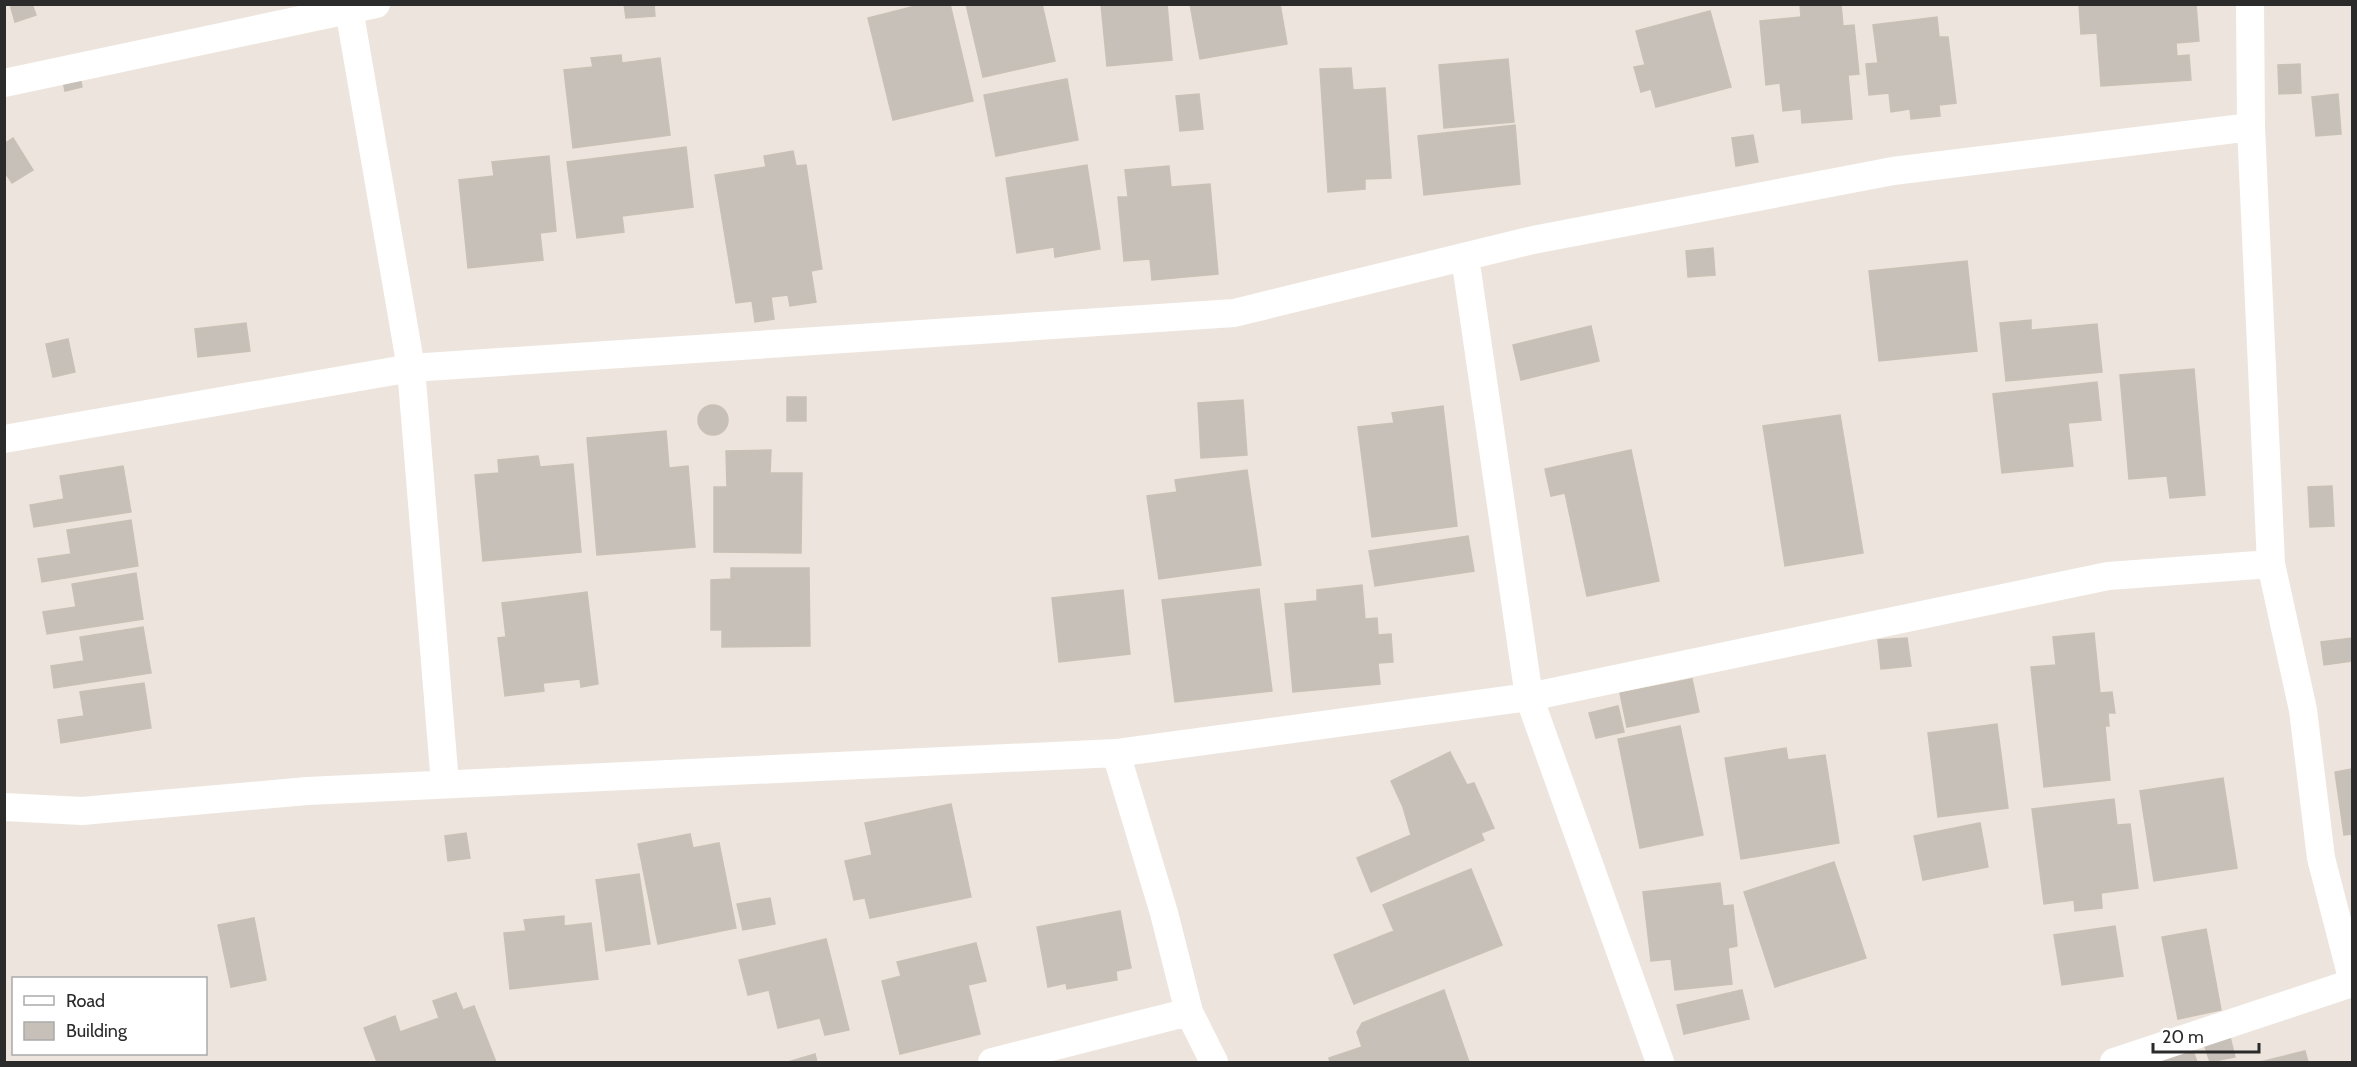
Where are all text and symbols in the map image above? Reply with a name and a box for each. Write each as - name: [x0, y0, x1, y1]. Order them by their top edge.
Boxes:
- legend: [12, 977, 207, 1055]
- text: Road: [66, 990, 105, 1012]
- scale bar: [2153, 1016, 2260, 1054]
- text: Building: [66, 1020, 128, 1042]
- text: 20 m: [2162, 1026, 2204, 1048]

